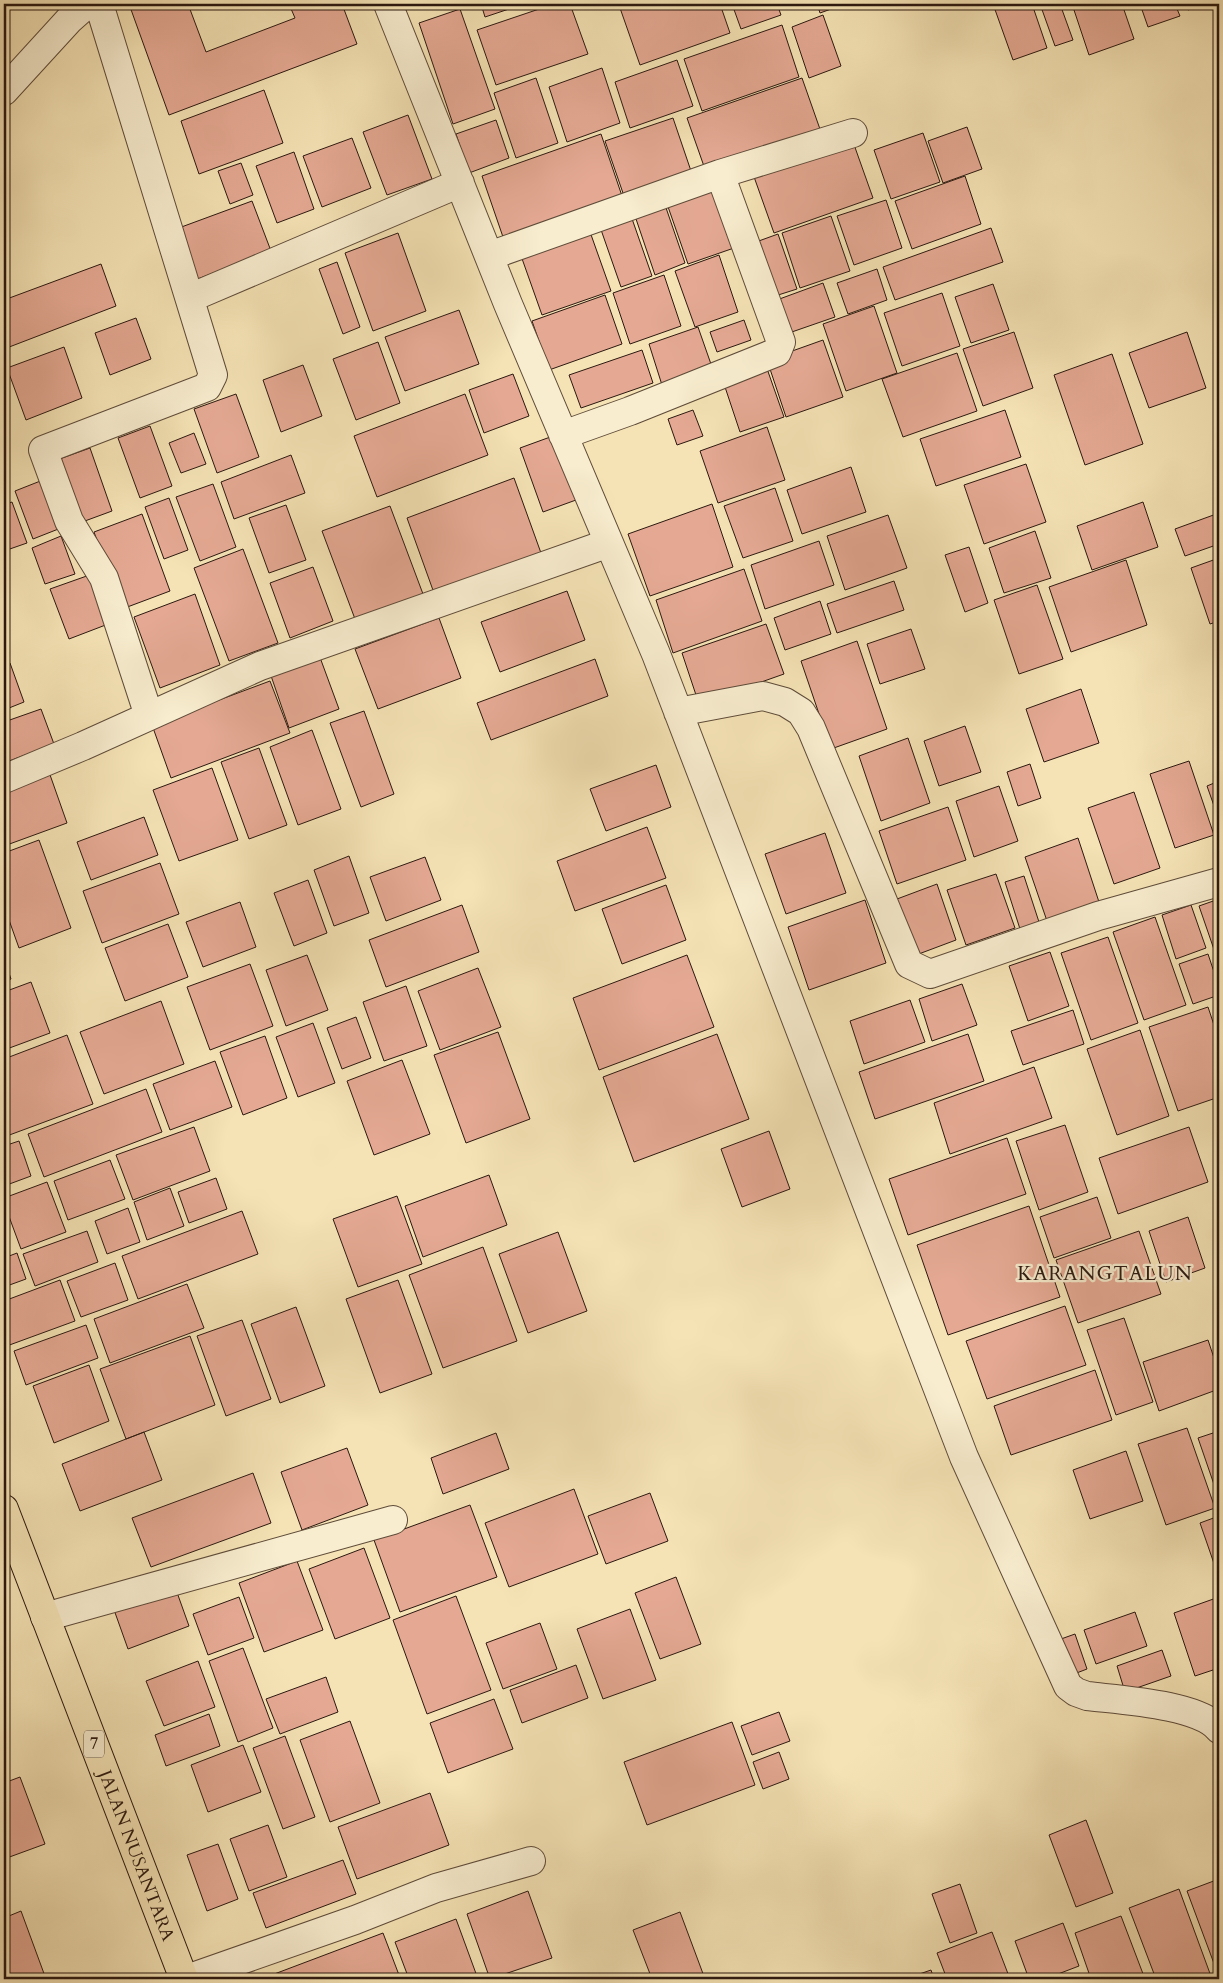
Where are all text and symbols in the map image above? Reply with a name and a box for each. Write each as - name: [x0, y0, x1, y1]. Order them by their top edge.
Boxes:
- district label: KARANGTALUN: [1017, 1260, 1193, 1287]
- road number: 7: [84, 1730, 104, 1758]
- street label: JALAN NUSANTARA: [92, 1763, 181, 1945]

